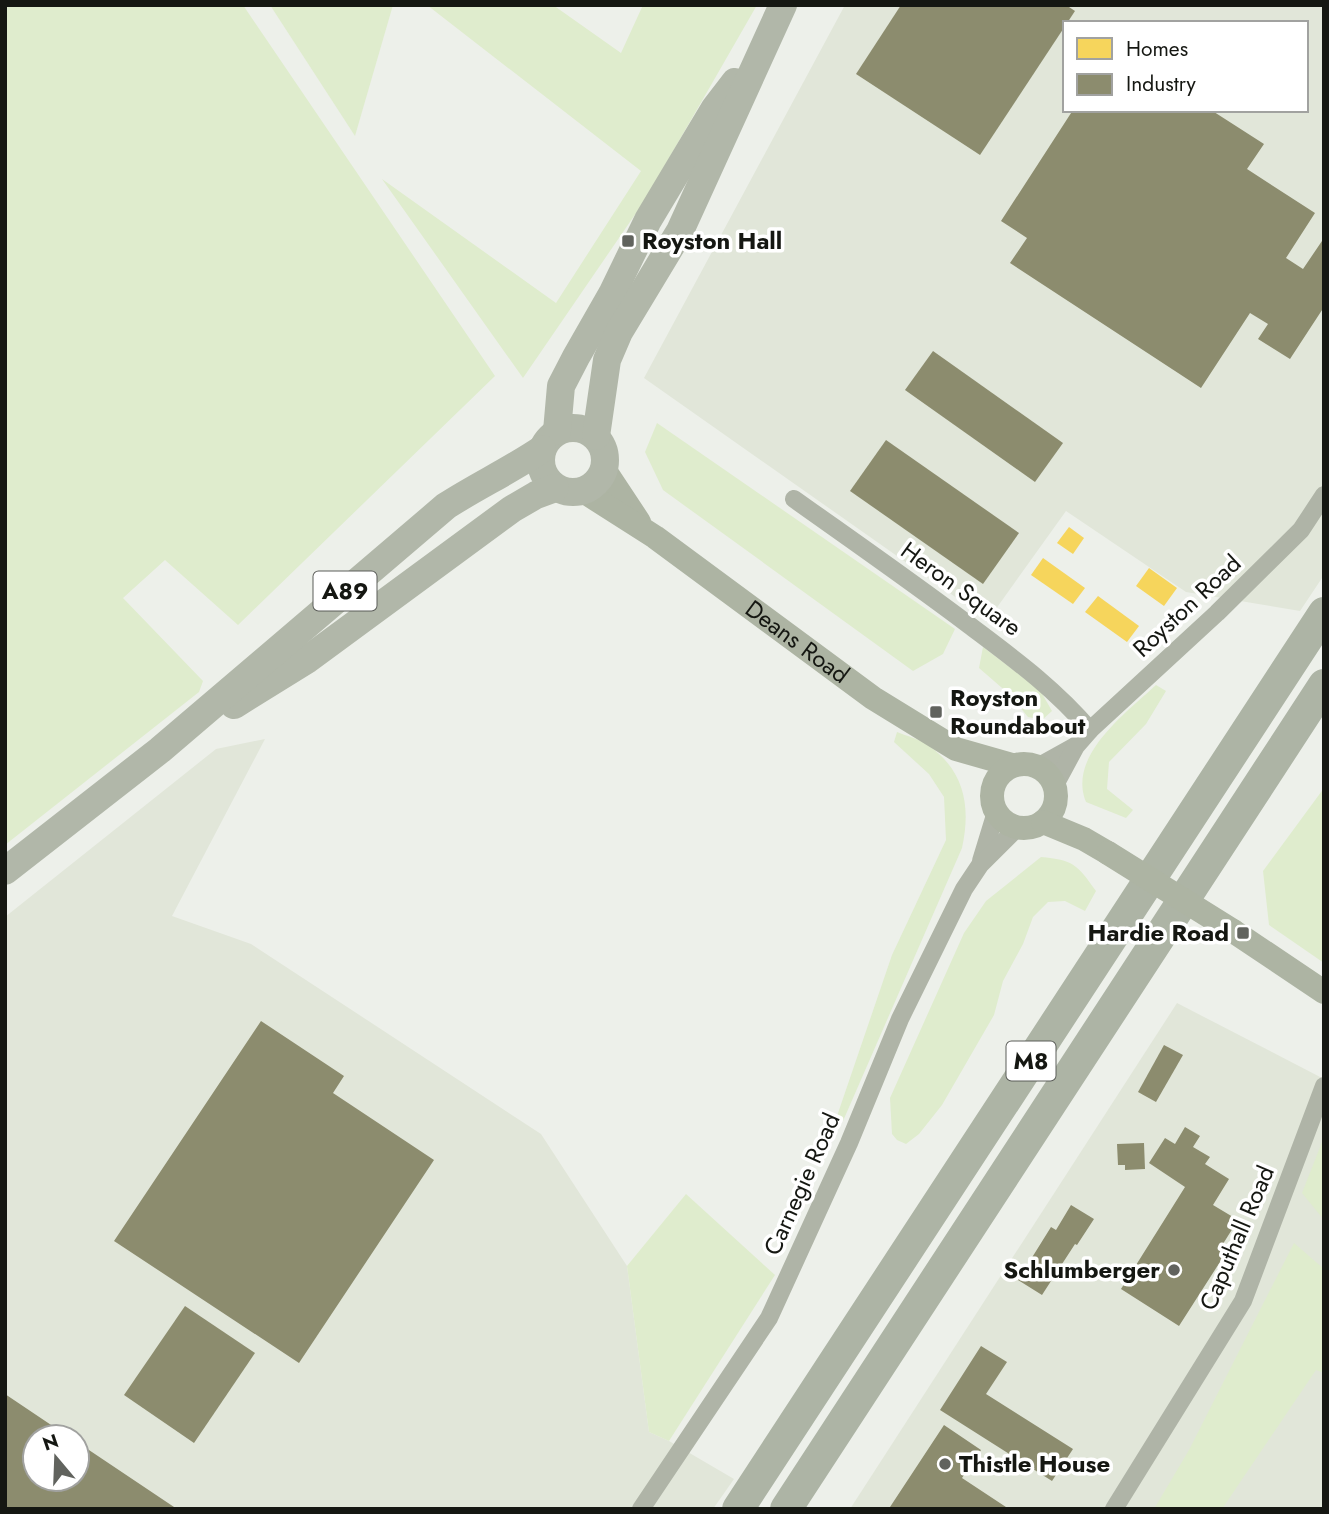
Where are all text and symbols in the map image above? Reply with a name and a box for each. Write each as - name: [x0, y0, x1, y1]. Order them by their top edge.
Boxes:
- legend: [1063, 21, 1308, 112]
- text: Homes: [1126, 34, 1188, 64]
- text: Industry: [1126, 69, 1197, 99]
- place label: Royston Hall: [642, 223, 782, 258]
- marker: Royston Hall: [620, 233, 636, 249]
- street label: Heron Square: [894, 533, 1029, 644]
- street label: Royston Road: [1125, 546, 1249, 665]
- road number: A89: [314, 572, 376, 610]
- street label: Deans Road: [738, 591, 857, 692]
- place label: Royston Roundabout: [950, 680, 1086, 743]
- marker: Royston Roundabout: [928, 704, 944, 720]
- place label: Hardie Road: [1088, 915, 1229, 950]
- marker: Hardie Road: [1235, 925, 1251, 941]
- road number: M8: [1006, 1042, 1056, 1080]
- street label: Carnegie Road: [755, 1107, 849, 1261]
- street label: Caputhall Road: [1190, 1160, 1283, 1316]
- place label: Schlumberger: [1003, 1252, 1160, 1287]
- marker: Schlumberger: [1166, 1262, 1182, 1278]
- north arrow: [21, 1423, 91, 1493]
- text: N: [39, 1427, 62, 1458]
- place label: Thistle House: [959, 1446, 1110, 1481]
- marker: Thistle House: [937, 1456, 953, 1472]

